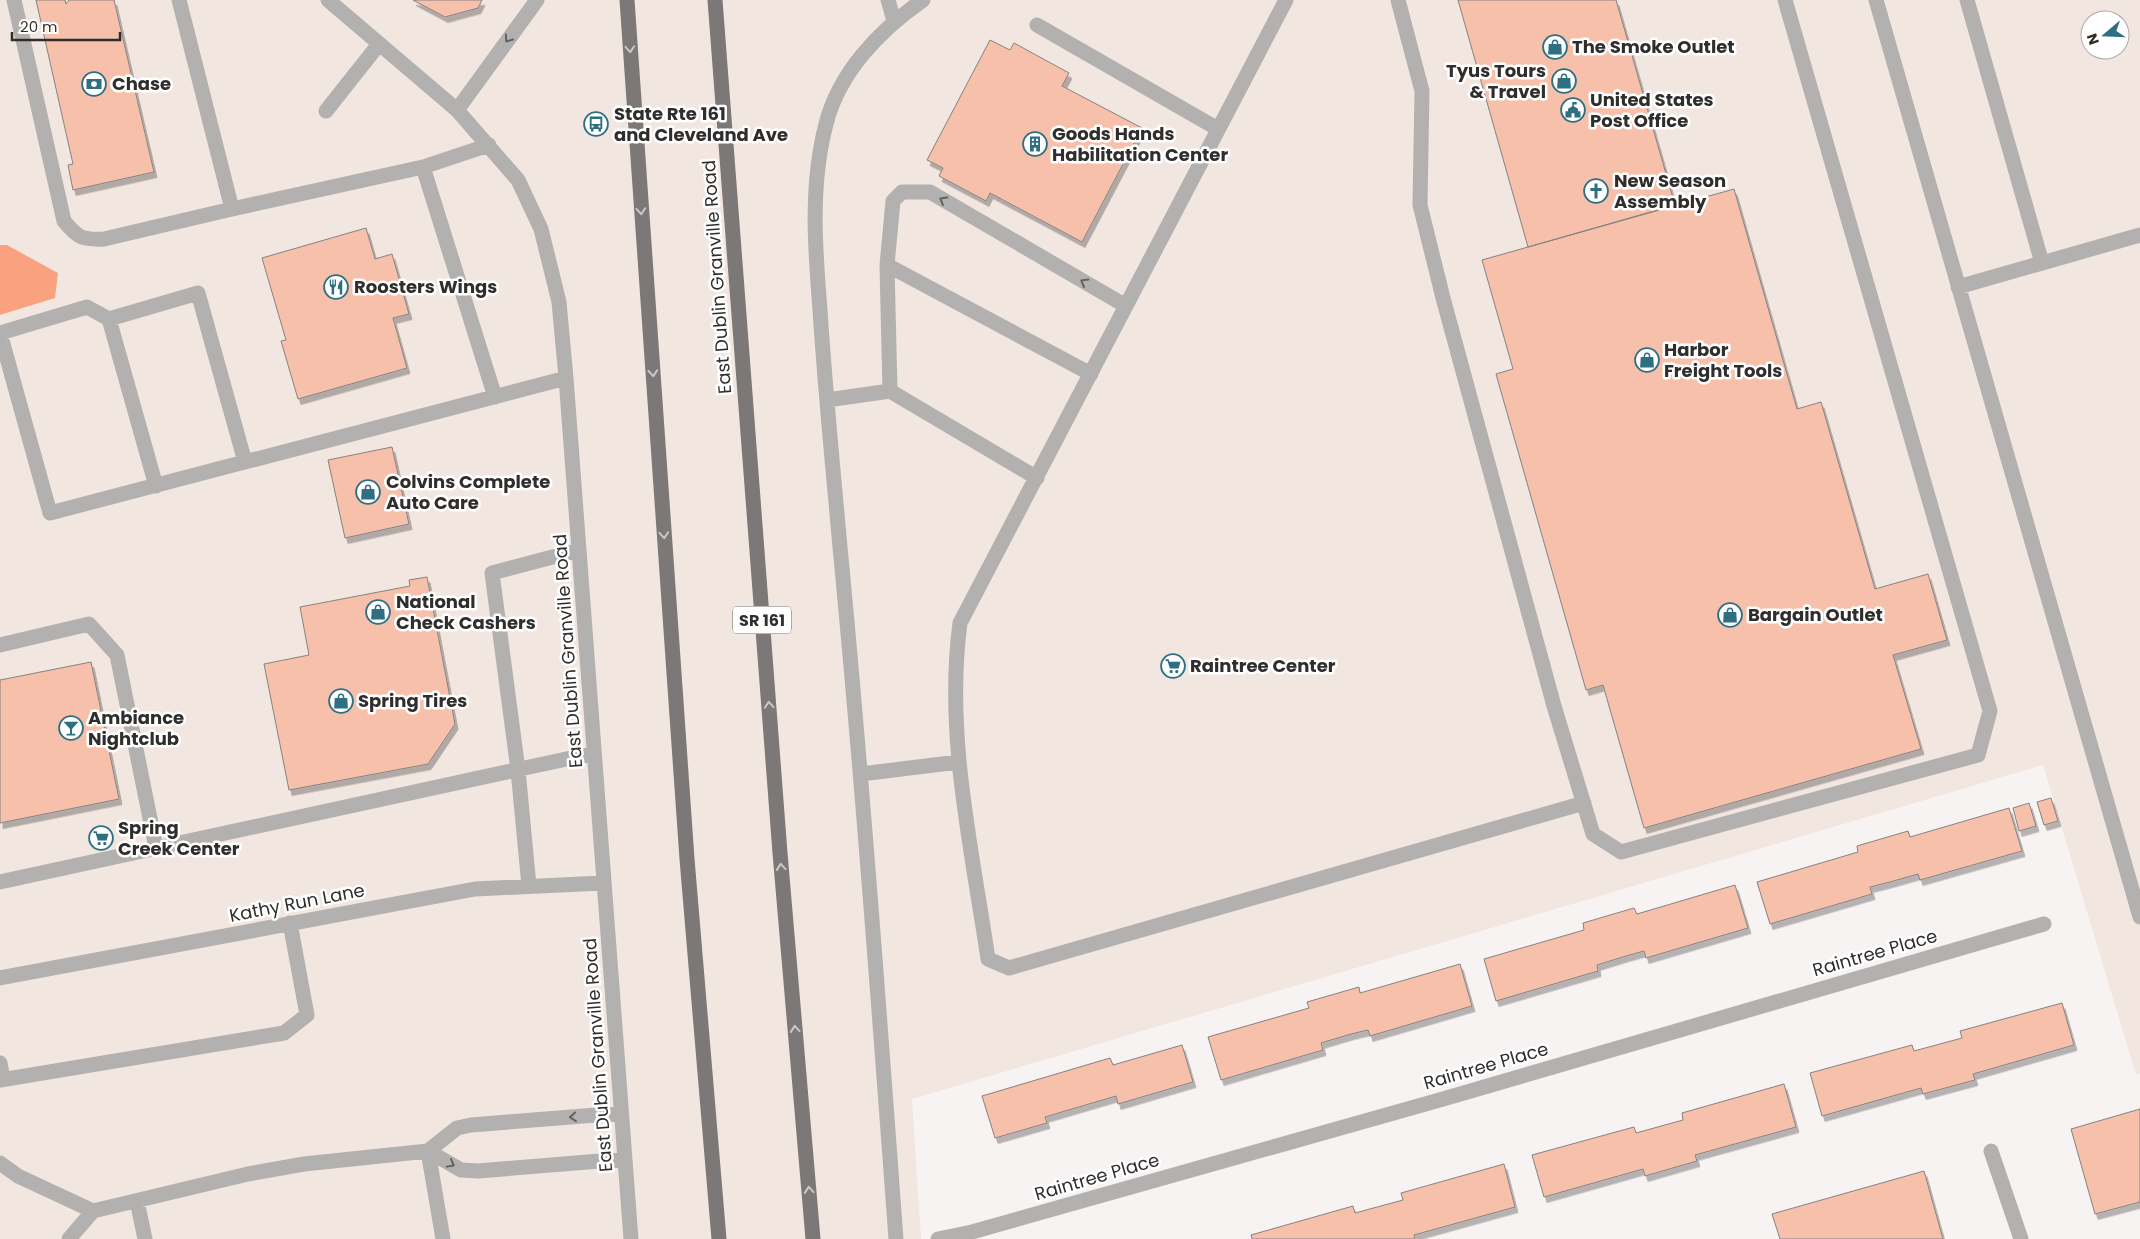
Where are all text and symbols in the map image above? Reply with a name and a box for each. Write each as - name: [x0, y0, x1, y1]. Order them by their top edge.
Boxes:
- scale bar: [12, 10, 120, 42]
- north arrow: [2080, 10, 2130, 60]
- text: 20 m: [20, 16, 58, 37]
- text: N: [2082, 31, 2104, 47]
- one-way arrow: [505, 34, 514, 43]
- shop icon: The Smoke Outlet: [1542, 34, 1568, 60]
- place label: The Smoke Outlet: [1572, 34, 1735, 59]
- one-way arrow: [624, 45, 635, 53]
- place label: Tyus Tours & Travel: [1446, 58, 1546, 104]
- shop icon: Tyus Tours & Travel: [1551, 68, 1577, 94]
- bank icon: Chase: [81, 71, 107, 97]
- place label: Chase: [112, 71, 171, 96]
- place label: United States Post Office: [1590, 87, 1714, 133]
- public building icon: United States Post Office: [1560, 97, 1586, 123]
- place label: State Rte 161 and Cleveland Ave: [614, 101, 788, 147]
- bus stop icon: State Rte 161 and Cleveland Ave: [583, 111, 609, 137]
- place label: Goods Hands Habilitation Center: [1052, 121, 1228, 167]
- building icon: Goods Hands Habilitation Center: [1022, 131, 1048, 157]
- street label: East Dublin Granville Road: [696, 159, 737, 395]
- place label: New Season Assembly: [1614, 168, 1726, 214]
- church icon: New Season Assembly: [1583, 178, 1609, 204]
- one-way arrow: [940, 196, 949, 206]
- one-way arrow: [636, 207, 647, 215]
- restaurant icon: Roosters Wings: [323, 274, 349, 300]
- place label: Roosters Wings: [354, 274, 497, 299]
- one-way arrow: [1080, 278, 1089, 288]
- place label: Harbor Freight Tools: [1664, 337, 1782, 383]
- shop icon: Harbor Freight Tools: [1634, 347, 1660, 373]
- one-way arrow: [647, 369, 658, 377]
- place label: Colvins Complete Auto Care: [386, 469, 550, 515]
- shop icon: Colvins Complete Auto Care: [355, 479, 381, 505]
- one-way arrow: [659, 531, 670, 539]
- street label: East Dublin Granville Road: [547, 533, 588, 769]
- place label: National Check Cashers: [396, 589, 536, 635]
- shop icon: National Check Cashers: [365, 599, 391, 625]
- shop icon: Bargain Outlet: [1717, 602, 1743, 628]
- place label: Bargain Outlet: [1748, 602, 1883, 627]
- road number: SR 161: [733, 606, 791, 634]
- supermarket icon: Raintree Center: [1160, 653, 1186, 679]
- place label: Raintree Center: [1190, 653, 1336, 678]
- shop icon: Spring Tires: [328, 688, 354, 714]
- place label: Spring Tires: [358, 688, 467, 713]
- one-way arrow: [763, 700, 774, 708]
- place label: Ambiance Nightclub: [88, 705, 184, 751]
- bar icon: Ambiance Nightclub: [58, 715, 84, 741]
- place label: Spring Creek Center: [118, 815, 240, 861]
- supermarket icon: Spring Creek Center: [88, 825, 114, 851]
- one-way arrow: [776, 862, 787, 870]
- street label: Kathy Run Lane: [227, 877, 367, 928]
- street label: Raintree Place: [1810, 923, 1940, 982]
- street label: East Dublin Granville Road: [577, 937, 618, 1173]
- one-way arrow: [790, 1024, 801, 1032]
- street label: Raintree Place: [1421, 1036, 1551, 1095]
- one-way arrow: [568, 1111, 576, 1122]
- street label: Raintree Place: [1032, 1147, 1162, 1206]
- one-way arrow: [446, 1158, 455, 1168]
- one-way arrow: [804, 1186, 815, 1194]

